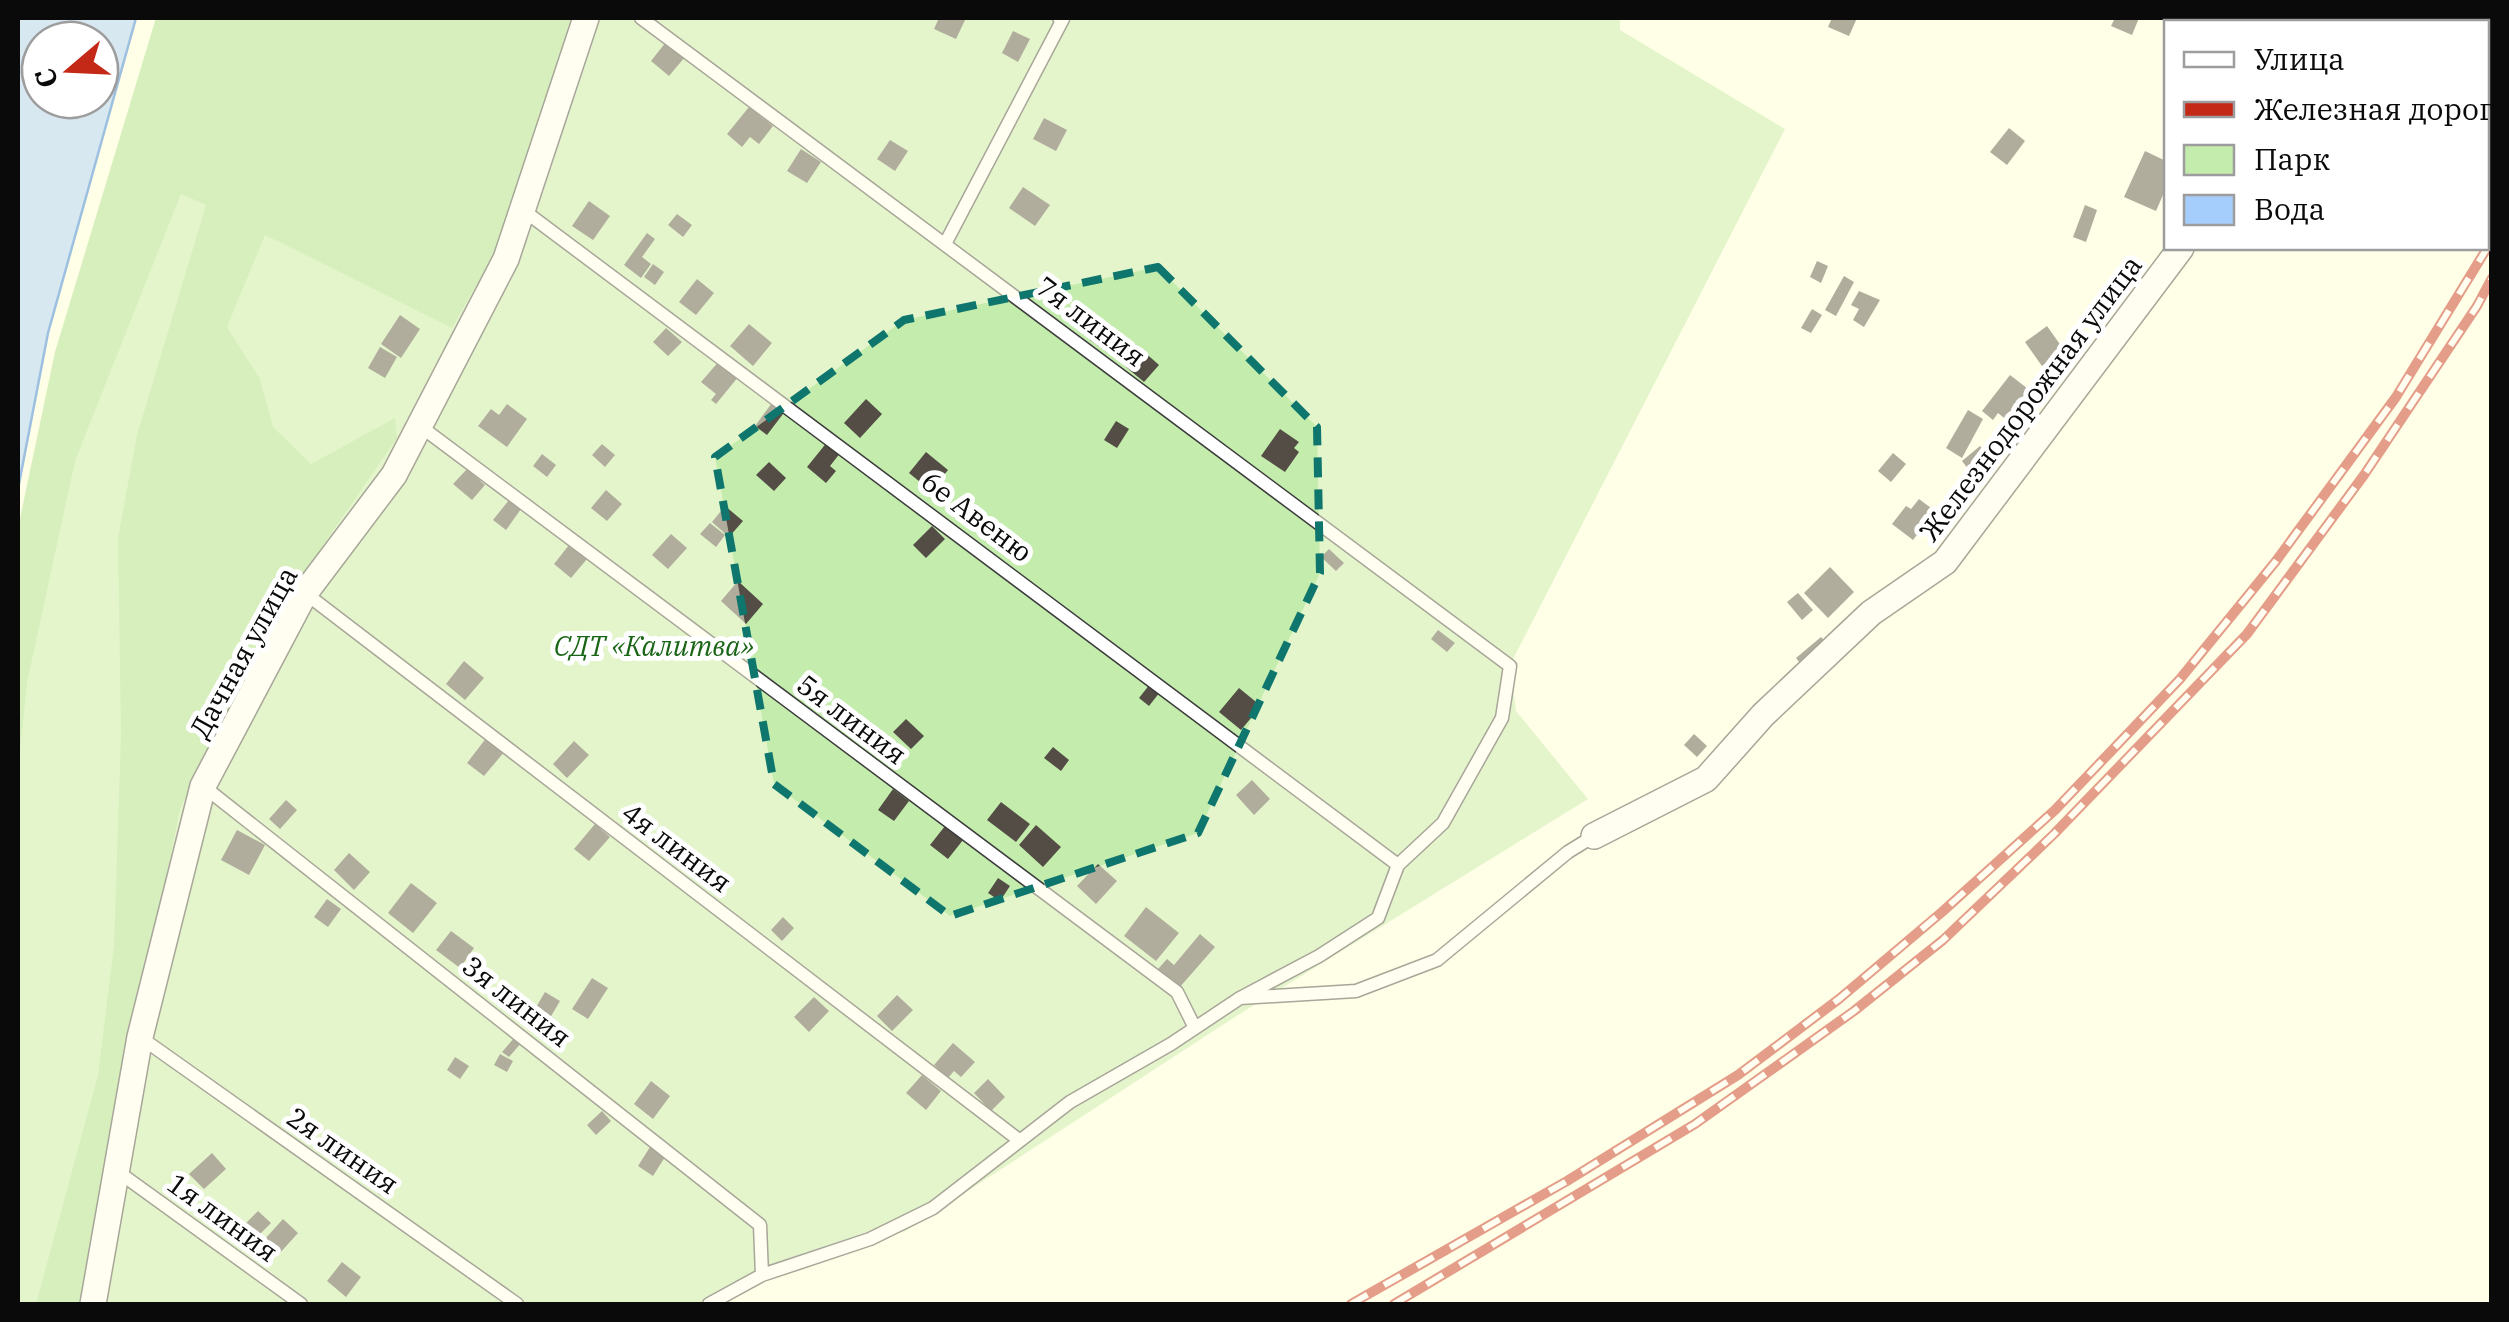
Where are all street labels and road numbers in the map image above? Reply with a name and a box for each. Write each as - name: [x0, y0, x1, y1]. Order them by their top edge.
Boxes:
- street label: Железнодорожная улица: [1910, 248, 2150, 548]
- street label: 7я линия: [1029, 268, 1153, 374]
- street label: 6е Авеню: [914, 462, 1040, 570]
- street label: Дачная улица: [181, 560, 305, 744]
- street label: 5я линия: [790, 666, 914, 772]
- street label: 4я линия: [615, 794, 739, 900]
- street label: 3я линия: [455, 947, 579, 1055]
- street label: 2я линия: [280, 1098, 406, 1202]
- street label: 1я линия: [160, 1164, 286, 1270]

